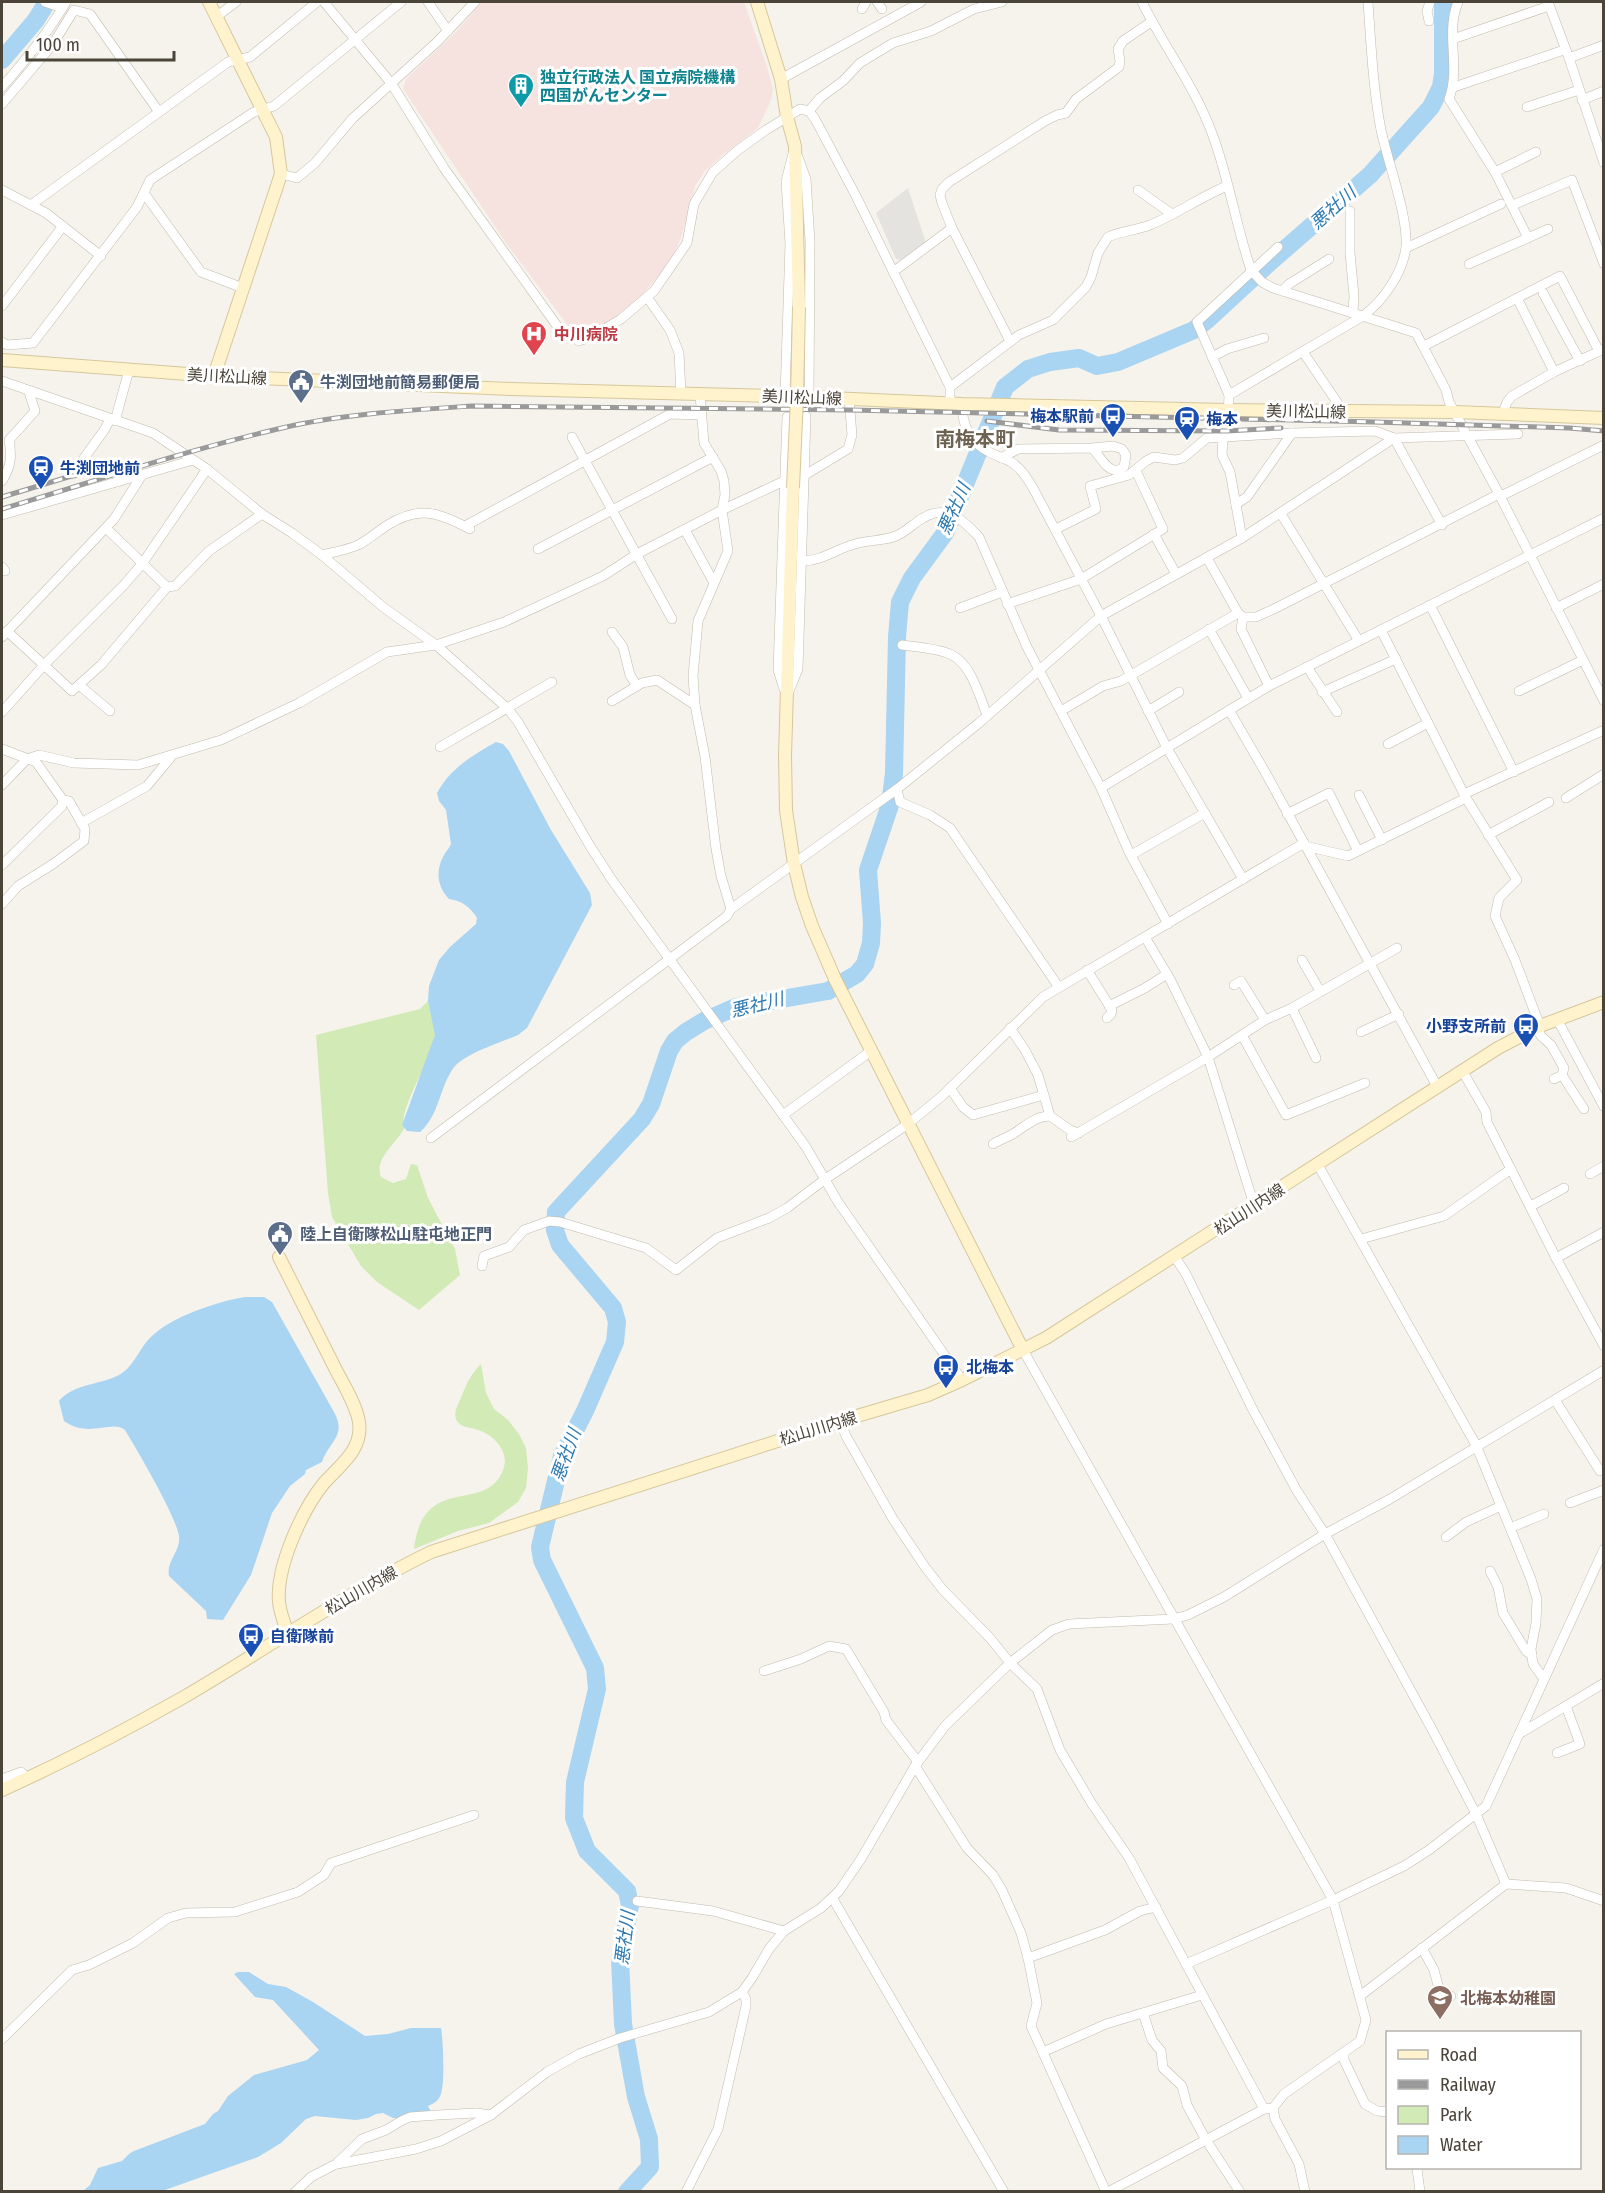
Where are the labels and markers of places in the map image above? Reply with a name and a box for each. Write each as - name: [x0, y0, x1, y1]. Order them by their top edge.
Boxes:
- place label: 独立行政法人 国立病院機構 四国がんセンター: [540, 68, 735, 105]
- building icon: 独立行政法人 国立病院機構 四国がんセンター: [506, 71, 536, 109]
- hospital icon: 中川病院: [519, 319, 549, 357]
- place label: 中川病院: [554, 325, 618, 344]
- public building icon: 牛渕団地前簡易郵便局: [286, 367, 316, 405]
- place label: 牛渕団地前簡易郵便局: [320, 373, 480, 392]
- bus stop icon: 梅本駅前: [1098, 401, 1128, 439]
- station icon: 梅本: [1172, 404, 1202, 442]
- place label: 梅本駅前: [1030, 407, 1094, 426]
- place label: 梅本: [1206, 410, 1238, 429]
- station icon: 牛渕団地前: [26, 453, 56, 491]
- place label: 牛渕団地前: [60, 459, 140, 478]
- bus stop icon: 小野支所前: [1511, 1011, 1541, 1049]
- place label: 小野支所前: [1426, 1017, 1506, 1036]
- public building icon: 陸上自衛隊松山駐屯地正門: [265, 1219, 295, 1257]
- place label: 陸上自衛隊松山駐屯地正門: [300, 1225, 492, 1244]
- bus stop icon: 北梅本: [931, 1352, 961, 1390]
- place label: 北梅本: [966, 1358, 1014, 1377]
- bus stop icon: 自衛隊前: [236, 1621, 266, 1659]
- place label: 自衛隊前: [270, 1627, 334, 1646]
- school or university icon: 北梅本幼稚園: [1425, 1983, 1455, 2021]
- place label: 北梅本幼稚園: [1460, 1989, 1556, 2008]

